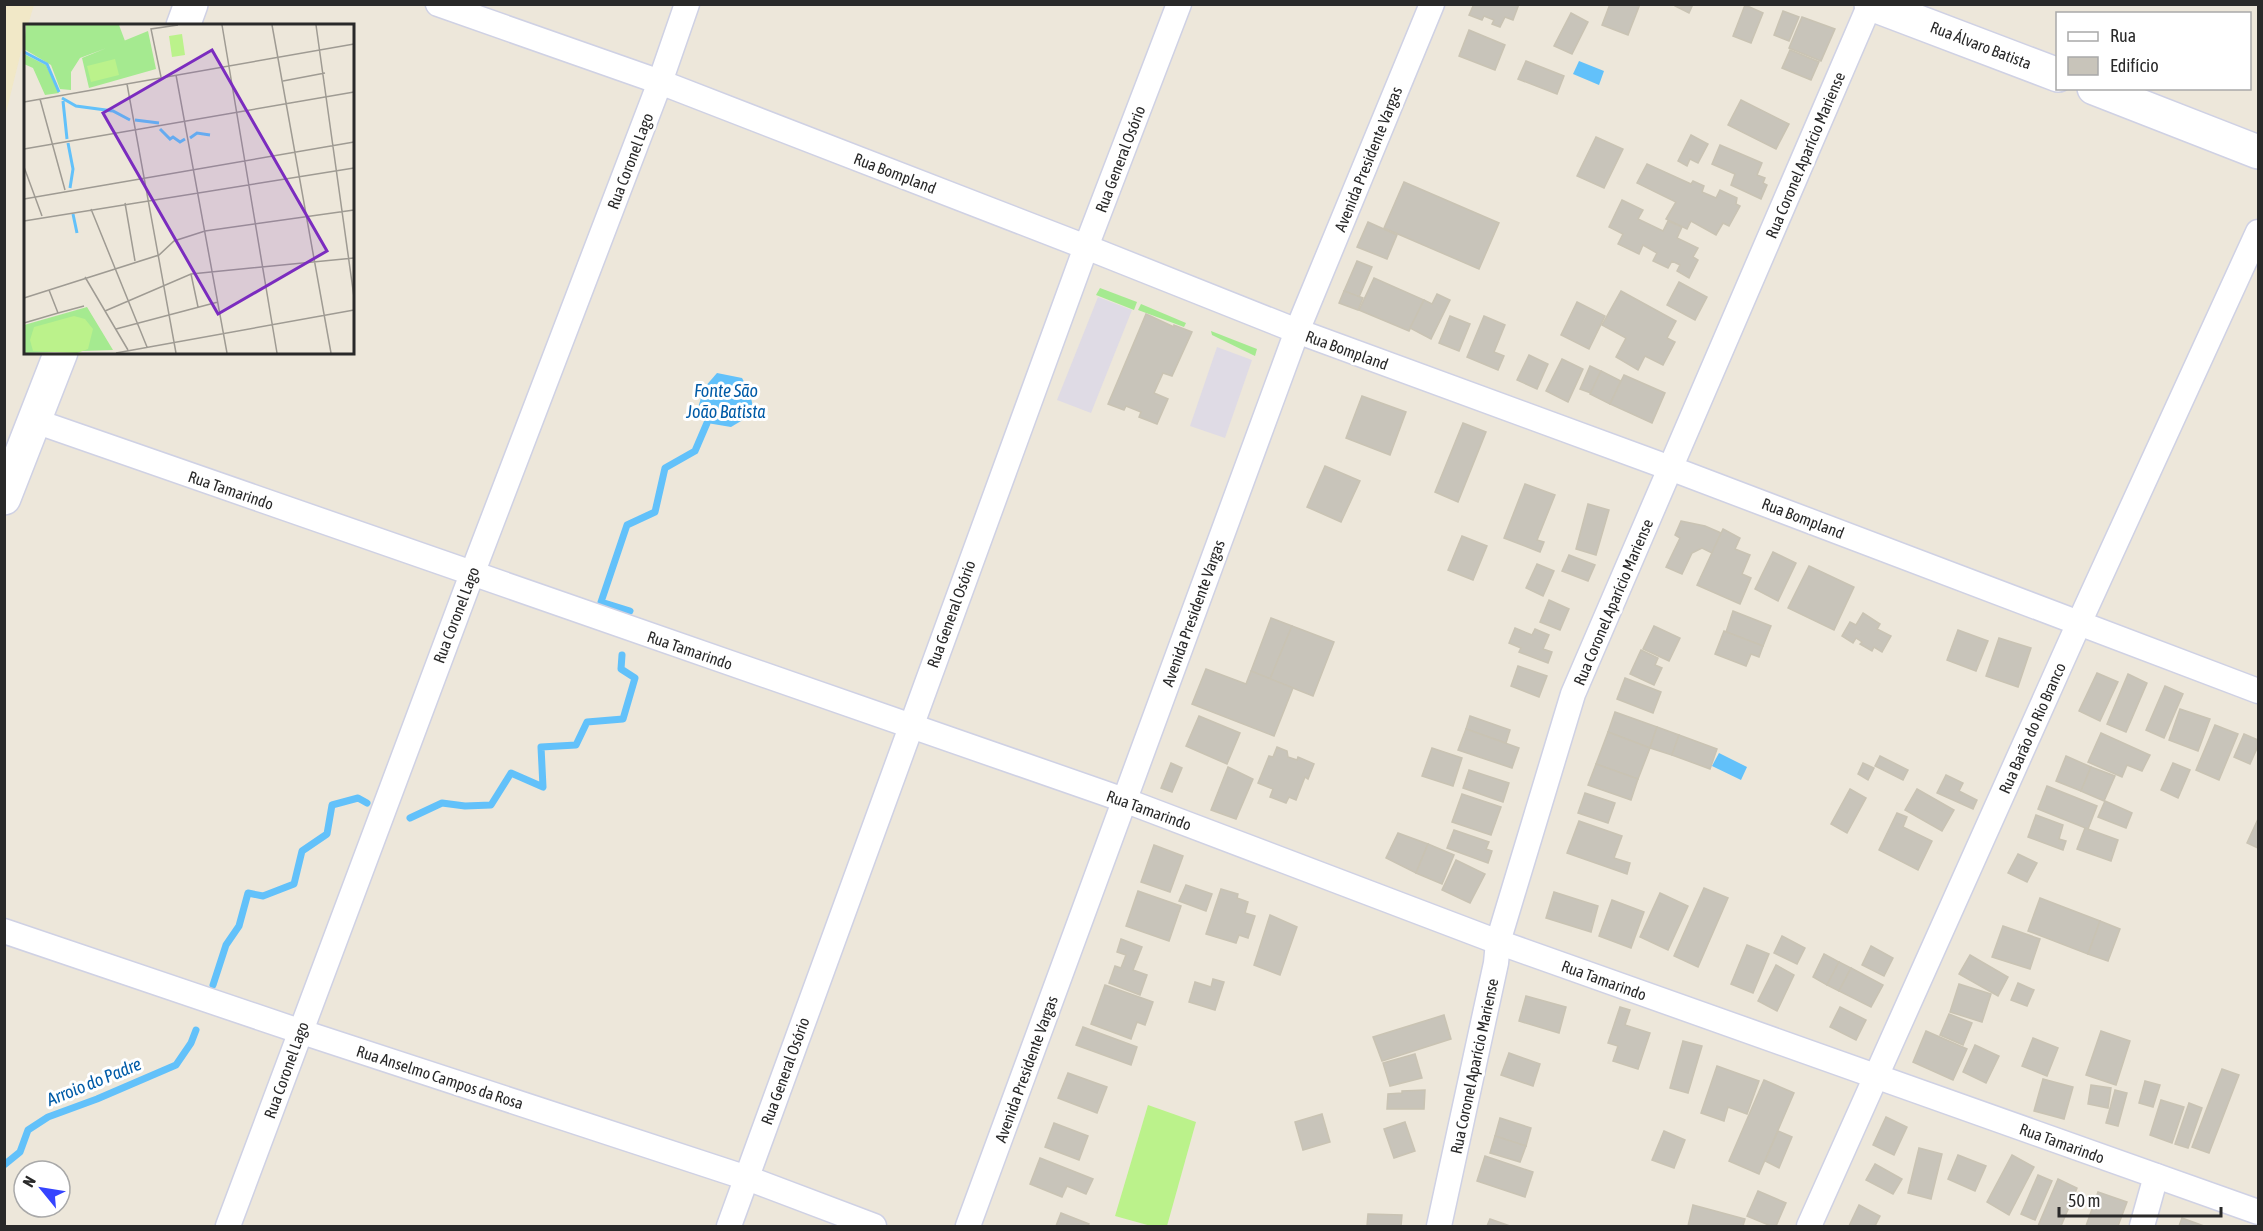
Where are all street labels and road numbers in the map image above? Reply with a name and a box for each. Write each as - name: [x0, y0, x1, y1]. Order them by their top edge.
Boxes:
- street label: Rua Álvaro Batista: [1928, 17, 2034, 73]
- street label: Rua Coronel Aparício Mariense: [1762, 69, 1849, 241]
- street label: Avenida Presidente Vargas: [1331, 84, 1406, 234]
- street label: Rua General Osório: [1091, 103, 1149, 215]
- street label: Rua Coronel Lago: [603, 110, 658, 212]
- street label: Rua Bompland: [851, 149, 939, 198]
- street label: Rua Bompland: [1303, 327, 1391, 374]
- street label: Rua Tamarindo: [186, 467, 276, 513]
- street label: Rua Bompland: [1759, 494, 1847, 543]
- street label: Rua Coronel Aparício Mariense: [1570, 516, 1657, 688]
- street label: Avenida Presidente Vargas: [1158, 537, 1229, 689]
- street label: Rua General Osório: [923, 558, 979, 670]
- street label: Rua Coronel Lago: [429, 564, 484, 666]
- street label: Rua Tamarindo: [645, 627, 735, 673]
- street label: Rua Barão do Rio Branco: [1995, 660, 2069, 796]
- street label: Rua Tamarindo: [1104, 786, 1194, 834]
- street label: Rua Tamarindo: [1559, 956, 1649, 1004]
- street label: Rua Coronel Aparício Mariense: [1447, 977, 1502, 1156]
- street label: Avenida Presidente Vargas: [991, 993, 1062, 1145]
- street label: Rua General Osório: [757, 1015, 813, 1127]
- street label: Rua Coronel Lago: [260, 1019, 313, 1121]
- street label: Rua Anselmo Campos da Rosa: [354, 1042, 526, 1113]
- street label: Rua Tamarindo: [2017, 1119, 2107, 1167]

